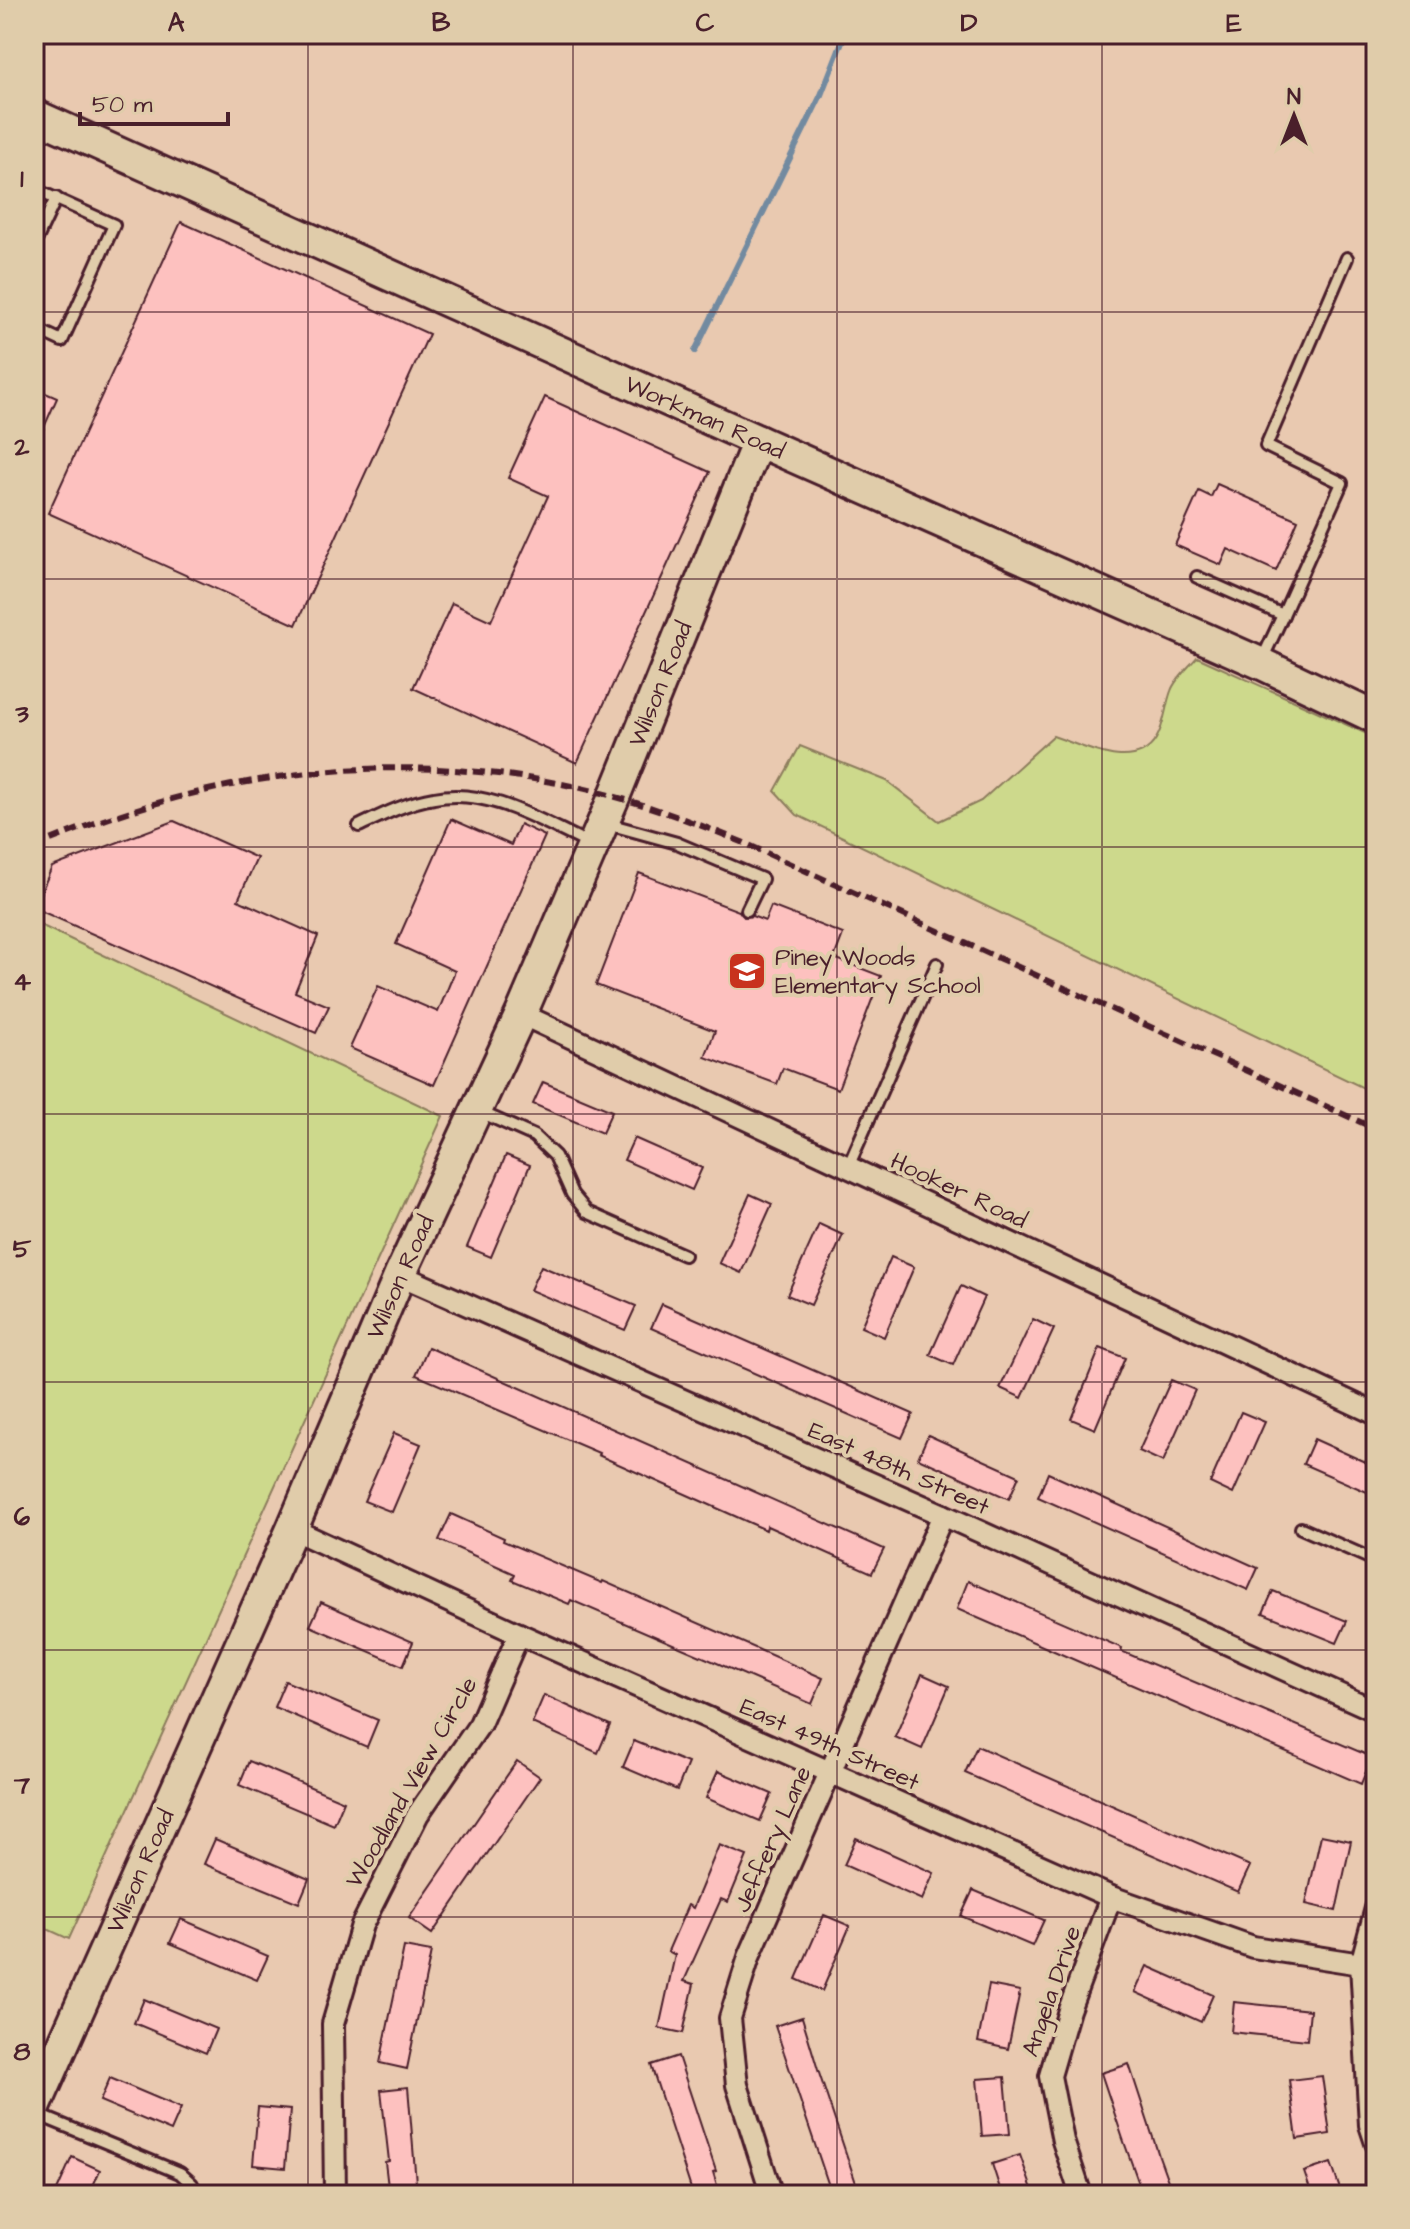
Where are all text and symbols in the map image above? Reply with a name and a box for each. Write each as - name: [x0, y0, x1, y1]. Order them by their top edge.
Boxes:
- text: A: [168, 5, 185, 41]
- text: B: [432, 5, 451, 41]
- text: C: [696, 5, 715, 41]
- text: D: [961, 5, 978, 41]
- text: E: [1226, 5, 1242, 41]
- scale bar: [80, 76, 228, 126]
- north arrow: [1254, 76, 1334, 156]
- text: N: [1287, 82, 1301, 113]
- text: 50 m: [92, 88, 153, 122]
- text: 1: [20, 161, 24, 197]
- street label: Workman Road: [619, 367, 790, 468]
- text: 2: [14, 429, 30, 465]
- street label: Wilson Road: [620, 617, 701, 752]
- text: 3: [14, 696, 29, 732]
- place label: Piney Woods Elementary School: [775, 941, 981, 1004]
- school or university icon: Piney Woods Elementary School: [726, 950, 768, 992]
- text: 4: [13, 964, 31, 1000]
- street label: Hooker Road: [885, 1144, 1032, 1237]
- street label: Wilson Road: [358, 1210, 443, 1345]
- text: 5: [13, 1231, 32, 1267]
- street label: East 48th Street: [803, 1414, 995, 1524]
- text: 6: [14, 1499, 31, 1535]
- street label: Woodland View Circle: [338, 1671, 486, 1894]
- street label: East 49th Street: [735, 1690, 925, 1800]
- street label: Jeffery Lane: [725, 1761, 821, 1918]
- text: 7: [13, 1767, 30, 1803]
- street label: Wilson Road: [98, 1804, 183, 1939]
- street label: Angela Drive: [1014, 1921, 1091, 2062]
- text: 8: [14, 2034, 31, 2070]

